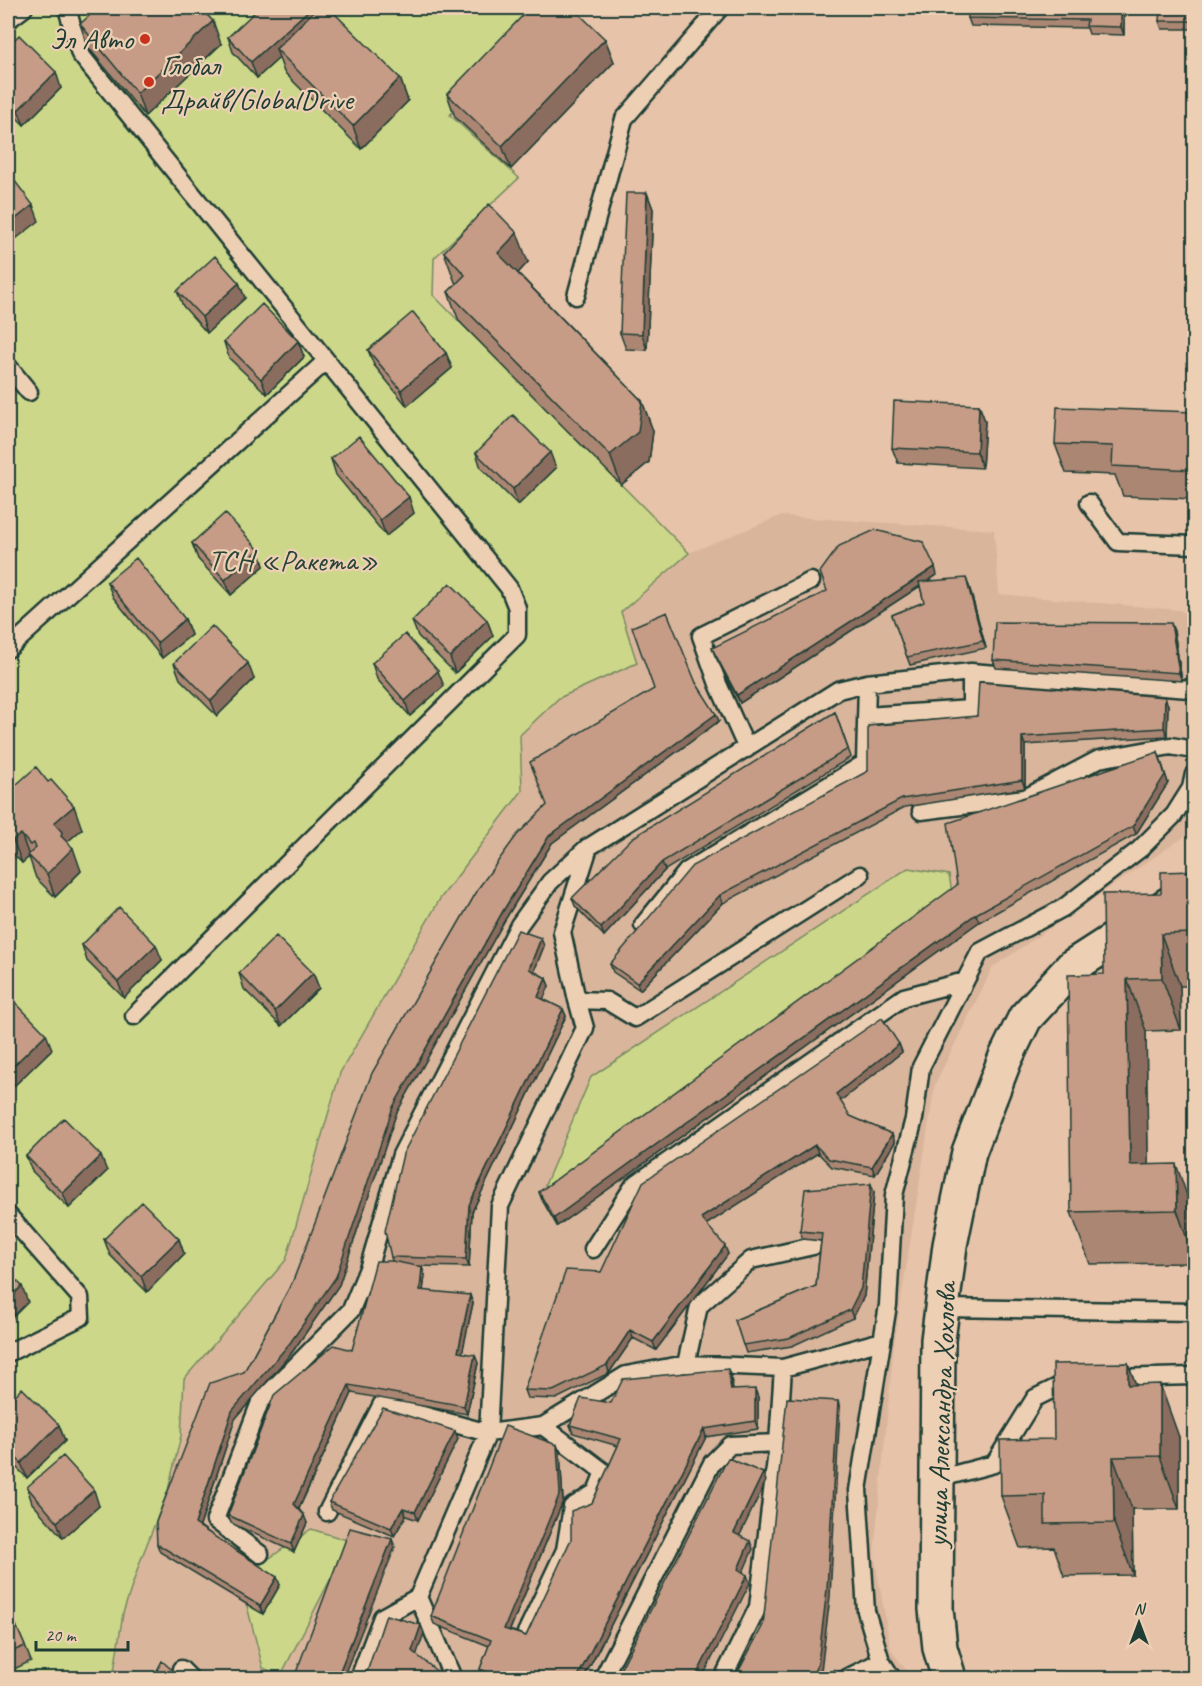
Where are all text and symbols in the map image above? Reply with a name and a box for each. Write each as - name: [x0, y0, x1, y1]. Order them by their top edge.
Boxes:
- place label: Эл Авто: [50, 20, 134, 58]
- marker: Эл Авто: [138, 32, 152, 46]
- place label: Глобал Драйв/GlobalDrive: [161, 46, 355, 118]
- marker: Глобал Драйв/GlobalDrive: [142, 75, 156, 89]
- park label: ТСН «Ракета»: [208, 541, 378, 579]
- street label: улица Александра Хохлова: [917, 1279, 965, 1550]
- north arrow: [1109, 1593, 1169, 1653]
- text: N: [1134, 1599, 1147, 1619]
- scale bar: [36, 1614, 128, 1652]
- text: 20 m: [45, 1624, 78, 1646]

